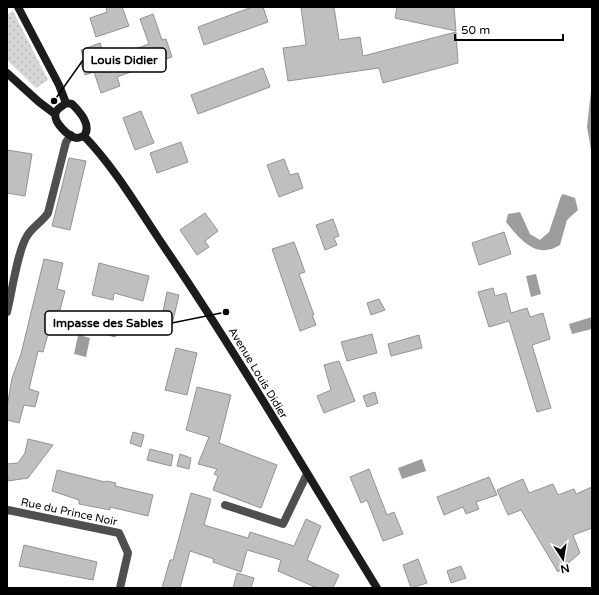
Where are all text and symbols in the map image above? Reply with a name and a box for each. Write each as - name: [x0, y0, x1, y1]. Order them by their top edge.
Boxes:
- scale bar: [455, 16, 563, 42]
- text: 50 m: [461, 23, 490, 37]
- callout: Louis Didier: [83, 48, 166, 72]
- text: Louis Didier: [90, 53, 158, 67]
- callout: Impasse des Sables: [45, 311, 172, 335]
- text: Impasse des Sables: [53, 316, 164, 331]
- street label: Avenue Louis Didier: [226, 325, 291, 422]
- street label: Rue du Prince Noir: [20, 495, 119, 529]
- north arrow: [543, 539, 583, 579]
- text: N: [559, 561, 571, 576]

